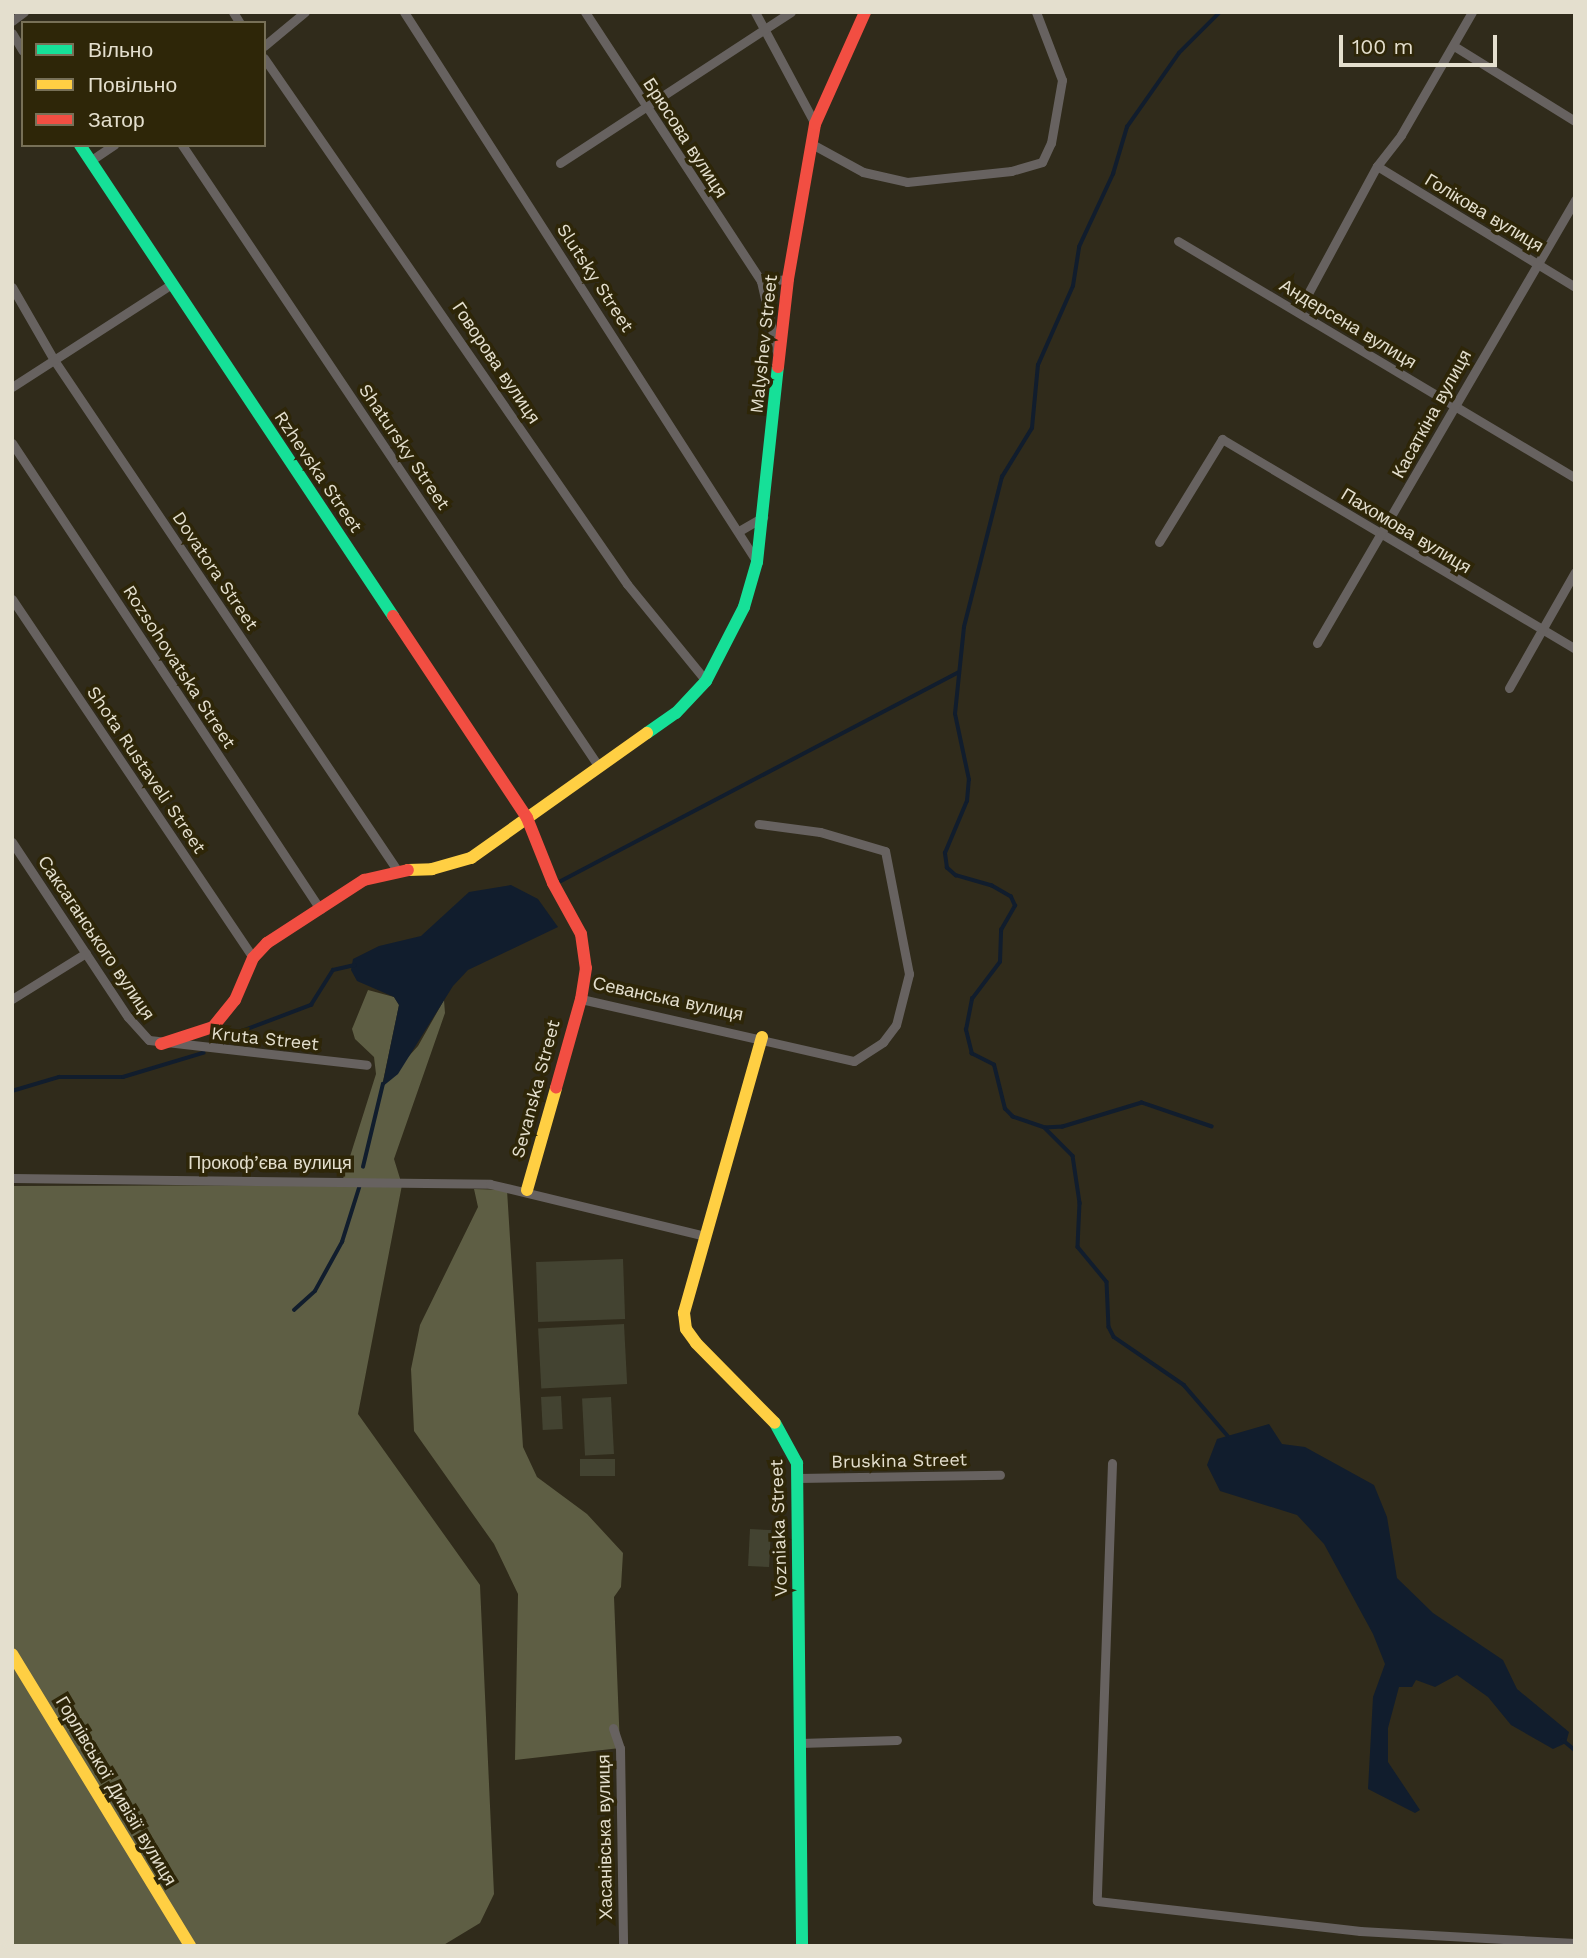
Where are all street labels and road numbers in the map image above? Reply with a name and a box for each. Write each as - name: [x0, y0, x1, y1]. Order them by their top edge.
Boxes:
- street label: Брюсова вулиця: [638, 74, 732, 202]
- street label: Голікова вулиця: [1421, 169, 1547, 257]
- street label: Slutsky Street: [552, 220, 638, 336]
- street label: Malyshev Street: [746, 273, 782, 415]
- street label: Андерсена вулиця: [1276, 275, 1420, 373]
- street label: Говорова вулиця: [447, 298, 545, 428]
- street label: Касаткіна вулиця: [1388, 346, 1476, 482]
- street label: Shatursky Street: [354, 380, 454, 514]
- street label: Rzhevska Street: [269, 407, 367, 537]
- street label: Пахомова вулиця: [1337, 484, 1475, 578]
- street label: Dovatora Street: [167, 507, 263, 635]
- street label: Rozsohovatska Street: [118, 581, 240, 753]
- street label: Shota Rustaveli Street: [82, 682, 210, 858]
- street label: Саксаганського вулиця: [33, 852, 159, 1024]
- street label: Севанська вулиця: [591, 972, 745, 1026]
- street label: Sevanska Street: [507, 1018, 565, 1160]
- street label: Kruta Street: [210, 1023, 320, 1055]
- street label: Прокоф’єва вулиця: [188, 1152, 352, 1174]
- street label: Bruskina Street: [831, 1449, 967, 1473]
- street label: Vozniaka Street: [766, 1459, 792, 1597]
- street label: Горлівської Дивізії вулиця: [51, 1692, 181, 1890]
- street label: Хасанівська вулиця: [593, 1754, 617, 1920]

